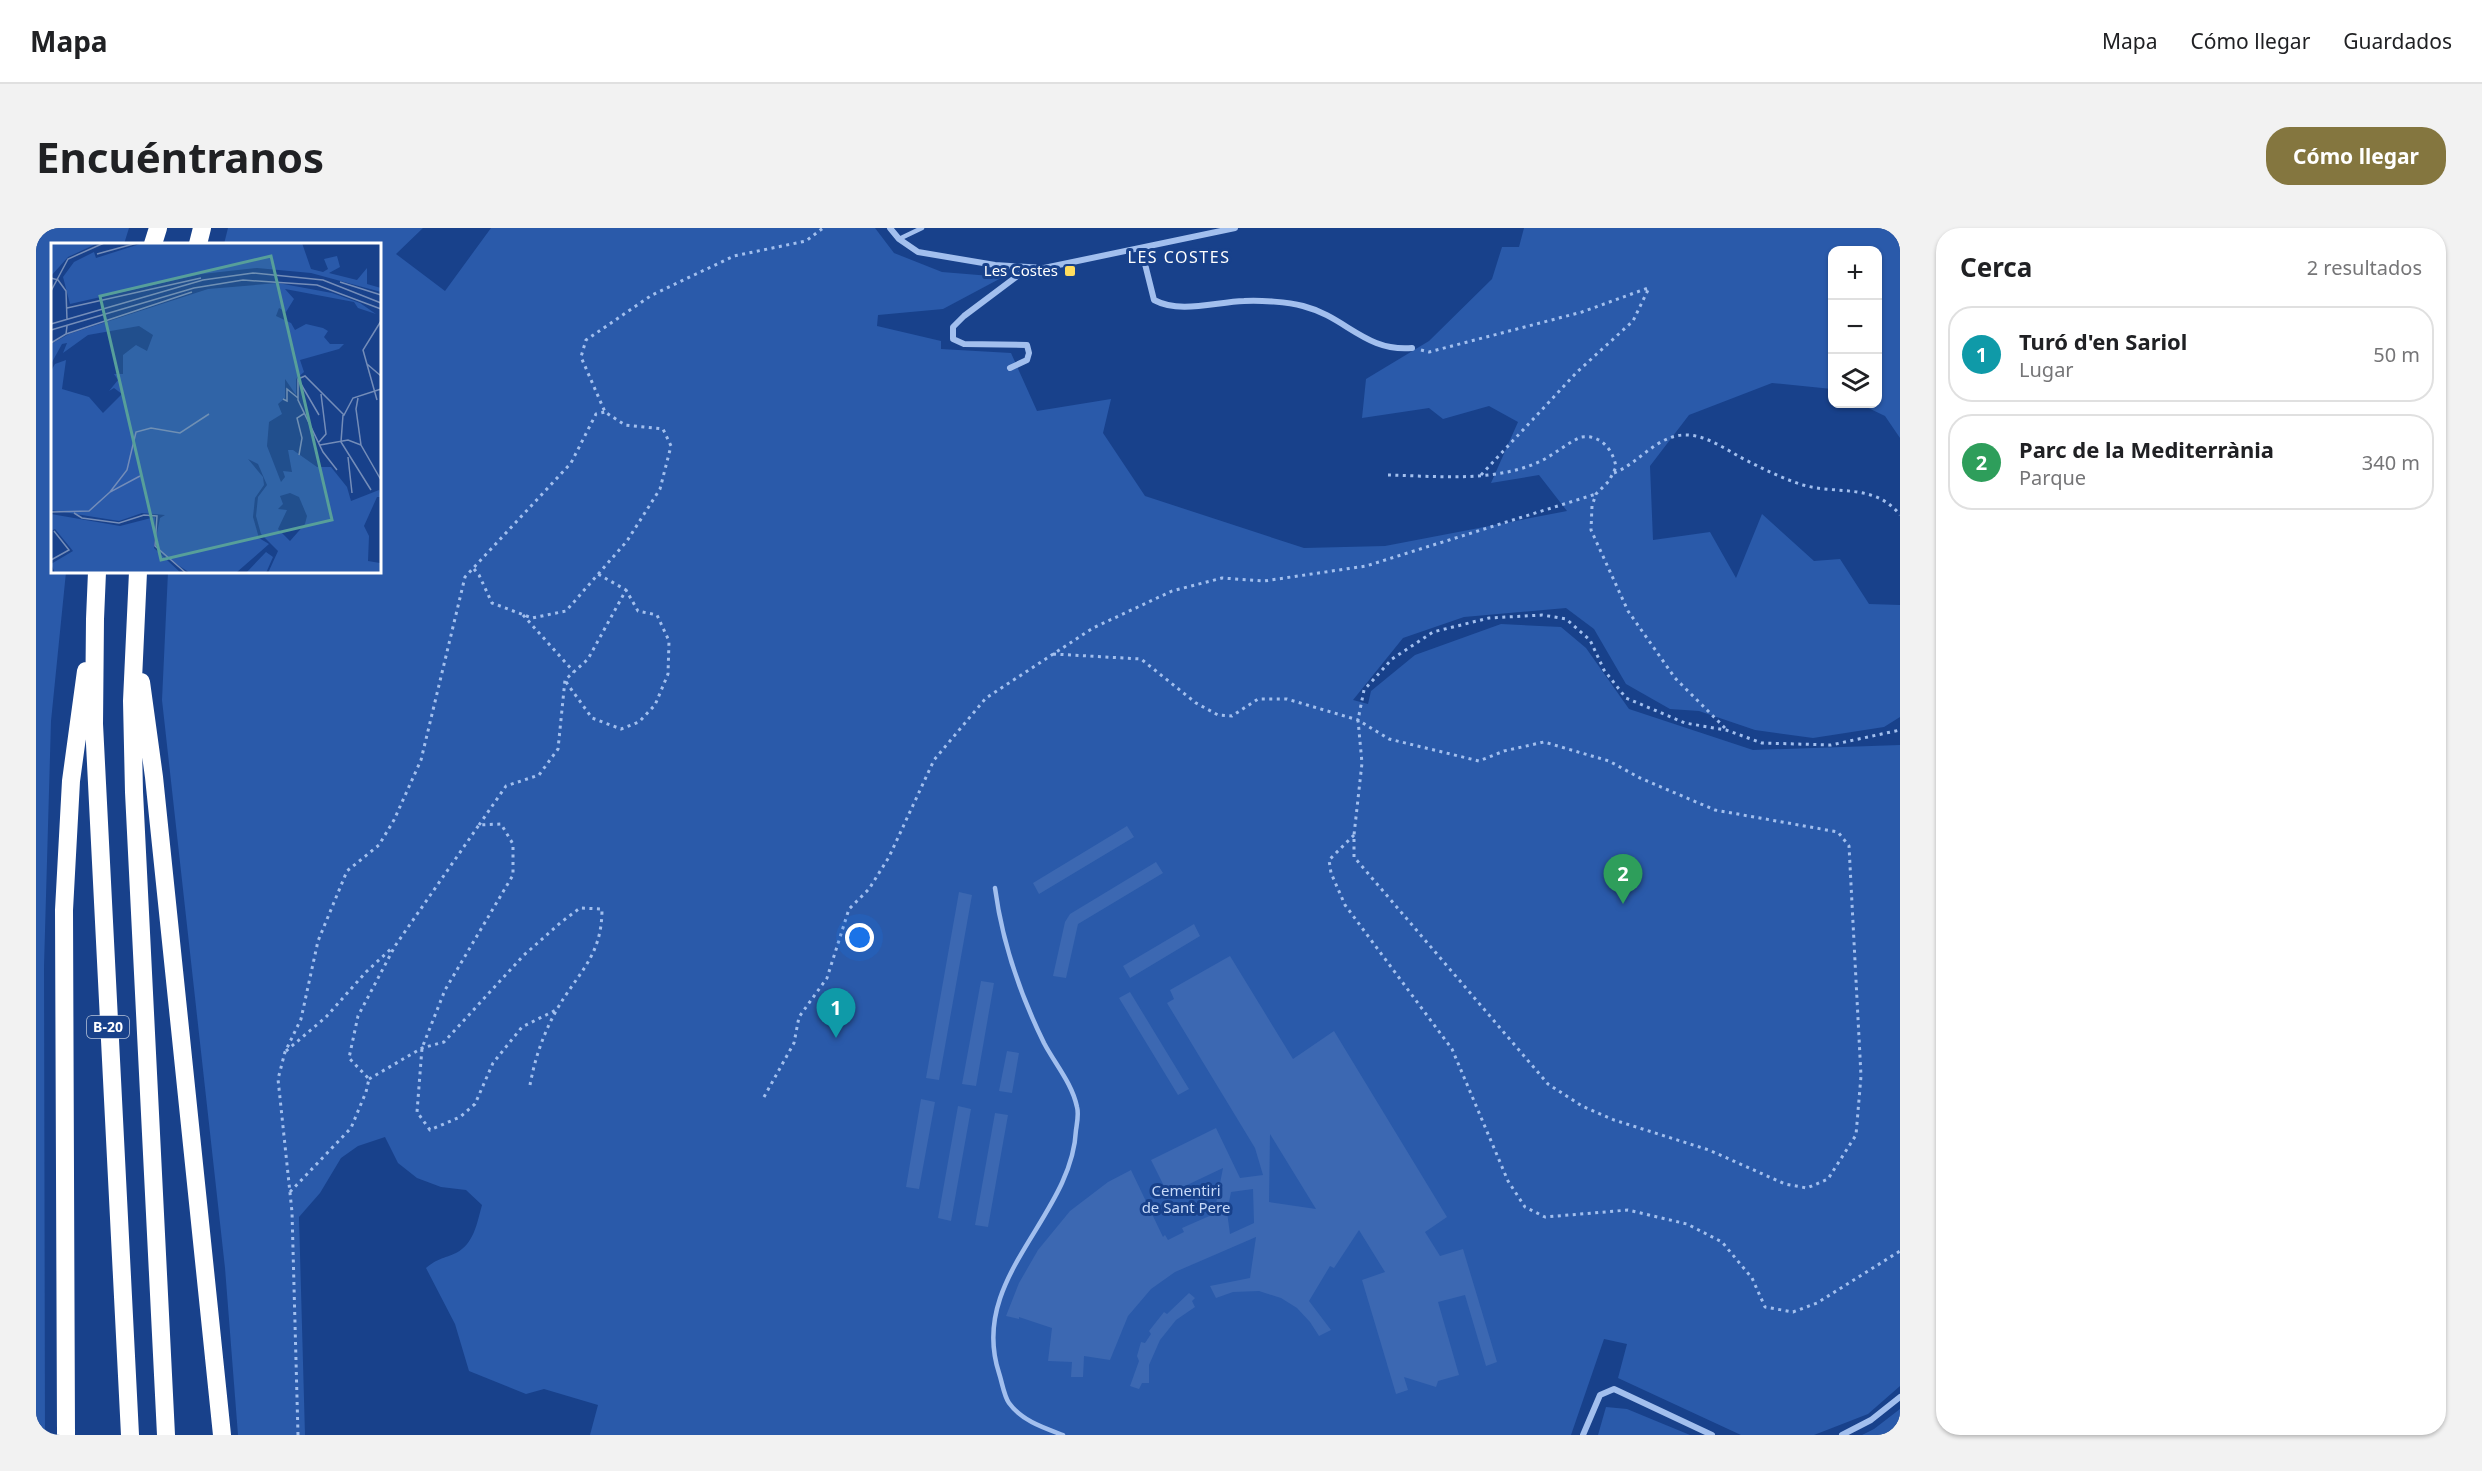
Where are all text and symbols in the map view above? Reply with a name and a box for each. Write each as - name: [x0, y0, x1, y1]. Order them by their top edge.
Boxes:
- text: Mapa: [30, 22, 108, 60]
- text: Mapa: [2102, 27, 2157, 55]
- text: Cómo llegar: [2190, 27, 2310, 55]
- text: Guardados: [2343, 27, 2452, 55]
- button: Cómo llegar: [2266, 127, 2446, 185]
- text: Encuéntranos: [36, 128, 324, 185]
- inset map: [51, 243, 381, 573]
- district label: LES COSTES: [1128, 246, 1230, 268]
- map controls: [1828, 246, 1882, 408]
- button: +: [1828, 246, 1882, 300]
- text: Cerca: [1960, 249, 2032, 285]
- text: 2 resultados: [2307, 254, 2422, 281]
- place label: Les Costes: [984, 260, 1058, 280]
- marker: Les Costes: [1063, 264, 1077, 278]
- button: −: [1828, 300, 1882, 354]
- text: Turó d'en Sariol: [2019, 326, 2187, 356]
- text: 1: [1976, 341, 1987, 368]
- text: 50 m: [2373, 341, 2420, 368]
- button: layers: [1828, 354, 1882, 408]
- text: Lugar: [2019, 356, 2074, 383]
- text: Parc de la Mediterrània: [2019, 434, 2274, 464]
- text: 2: [1976, 449, 1987, 476]
- text: 340 m: [2362, 449, 2420, 476]
- text: Parque: [2019, 464, 2086, 491]
- pin: 2: [1604, 854, 1642, 904]
- your location: [845, 923, 874, 952]
- pin: 1: [816, 988, 856, 1038]
- road number: B-20: [87, 1016, 129, 1038]
- park label: Cementiri de Sant Pere: [1142, 1180, 1230, 1217]

